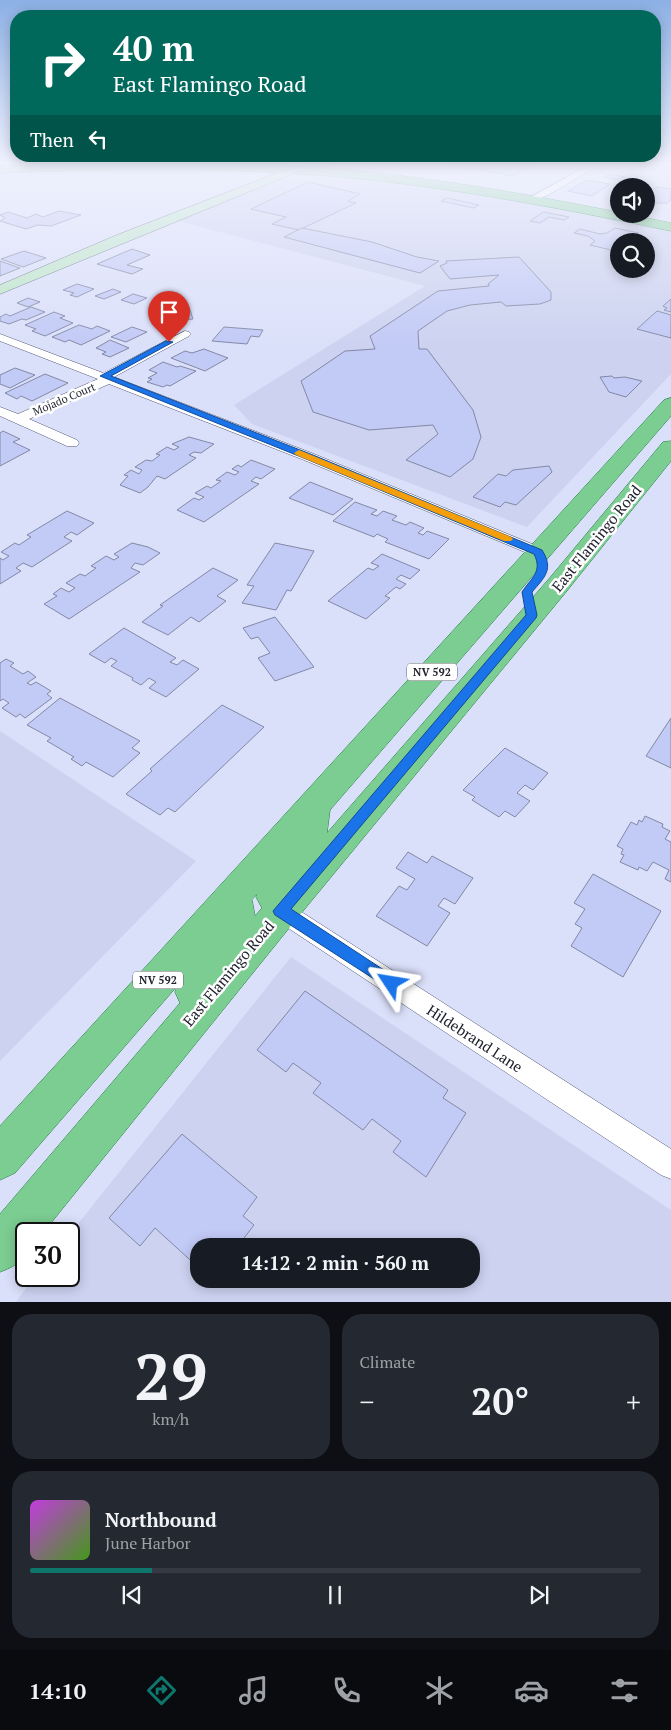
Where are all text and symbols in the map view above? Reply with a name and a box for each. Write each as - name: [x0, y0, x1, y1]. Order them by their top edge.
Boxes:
- text: 40 m: [113, 25, 194, 71]
- icon: right: [30, 30, 95, 95]
- text: East Flamingo Road: [113, 69, 307, 98]
- icon: left: [84, 125, 112, 153]
- text: Then: [30, 127, 74, 152]
- map controls: [610, 178, 655, 278]
- button: sound: [610, 178, 655, 223]
- button: search: [610, 233, 655, 278]
- pin: [148, 291, 190, 342]
- icon: arrive: [155, 298, 183, 326]
- street label: Mojado Court: [31, 380, 97, 418]
- street label: East Flamingo Road: [547, 480, 645, 596]
- road number: NV 592: [407, 664, 457, 680]
- street label: East Flamingo Road: [178, 916, 278, 1030]
- position arrow: [364, 956, 416, 1008]
- road number: NV 592: [133, 972, 183, 988]
- street label: Hildebrand Lane: [423, 1000, 527, 1076]
- speed limit sign: 30: [15, 1222, 80, 1287]
- text: 14:12 · 2 min · 560 m: [241, 1250, 429, 1275]
- text: 29: [134, 1332, 207, 1419]
- text: Climate: [360, 1351, 415, 1373]
- text: 20°: [471, 1376, 530, 1426]
- text: −: [360, 1383, 374, 1420]
- text: +: [626, 1383, 641, 1420]
- text: km/h: [152, 1408, 189, 1430]
- text: Northbound: [105, 1507, 217, 1532]
- text: June Harbor: [105, 1532, 191, 1554]
- icon: previous: [118, 1581, 146, 1609]
- icon: pause: [321, 1581, 349, 1609]
- icon: next: [525, 1581, 553, 1609]
- icon: directions: [144, 1673, 179, 1708]
- icon: music: [236, 1673, 271, 1708]
- icon: phone: [329, 1673, 364, 1708]
- icon: climate: [422, 1673, 457, 1708]
- icon: car: [514, 1673, 549, 1708]
- icon: filters: [607, 1673, 642, 1708]
- text: 14:10: [29, 1676, 86, 1705]

